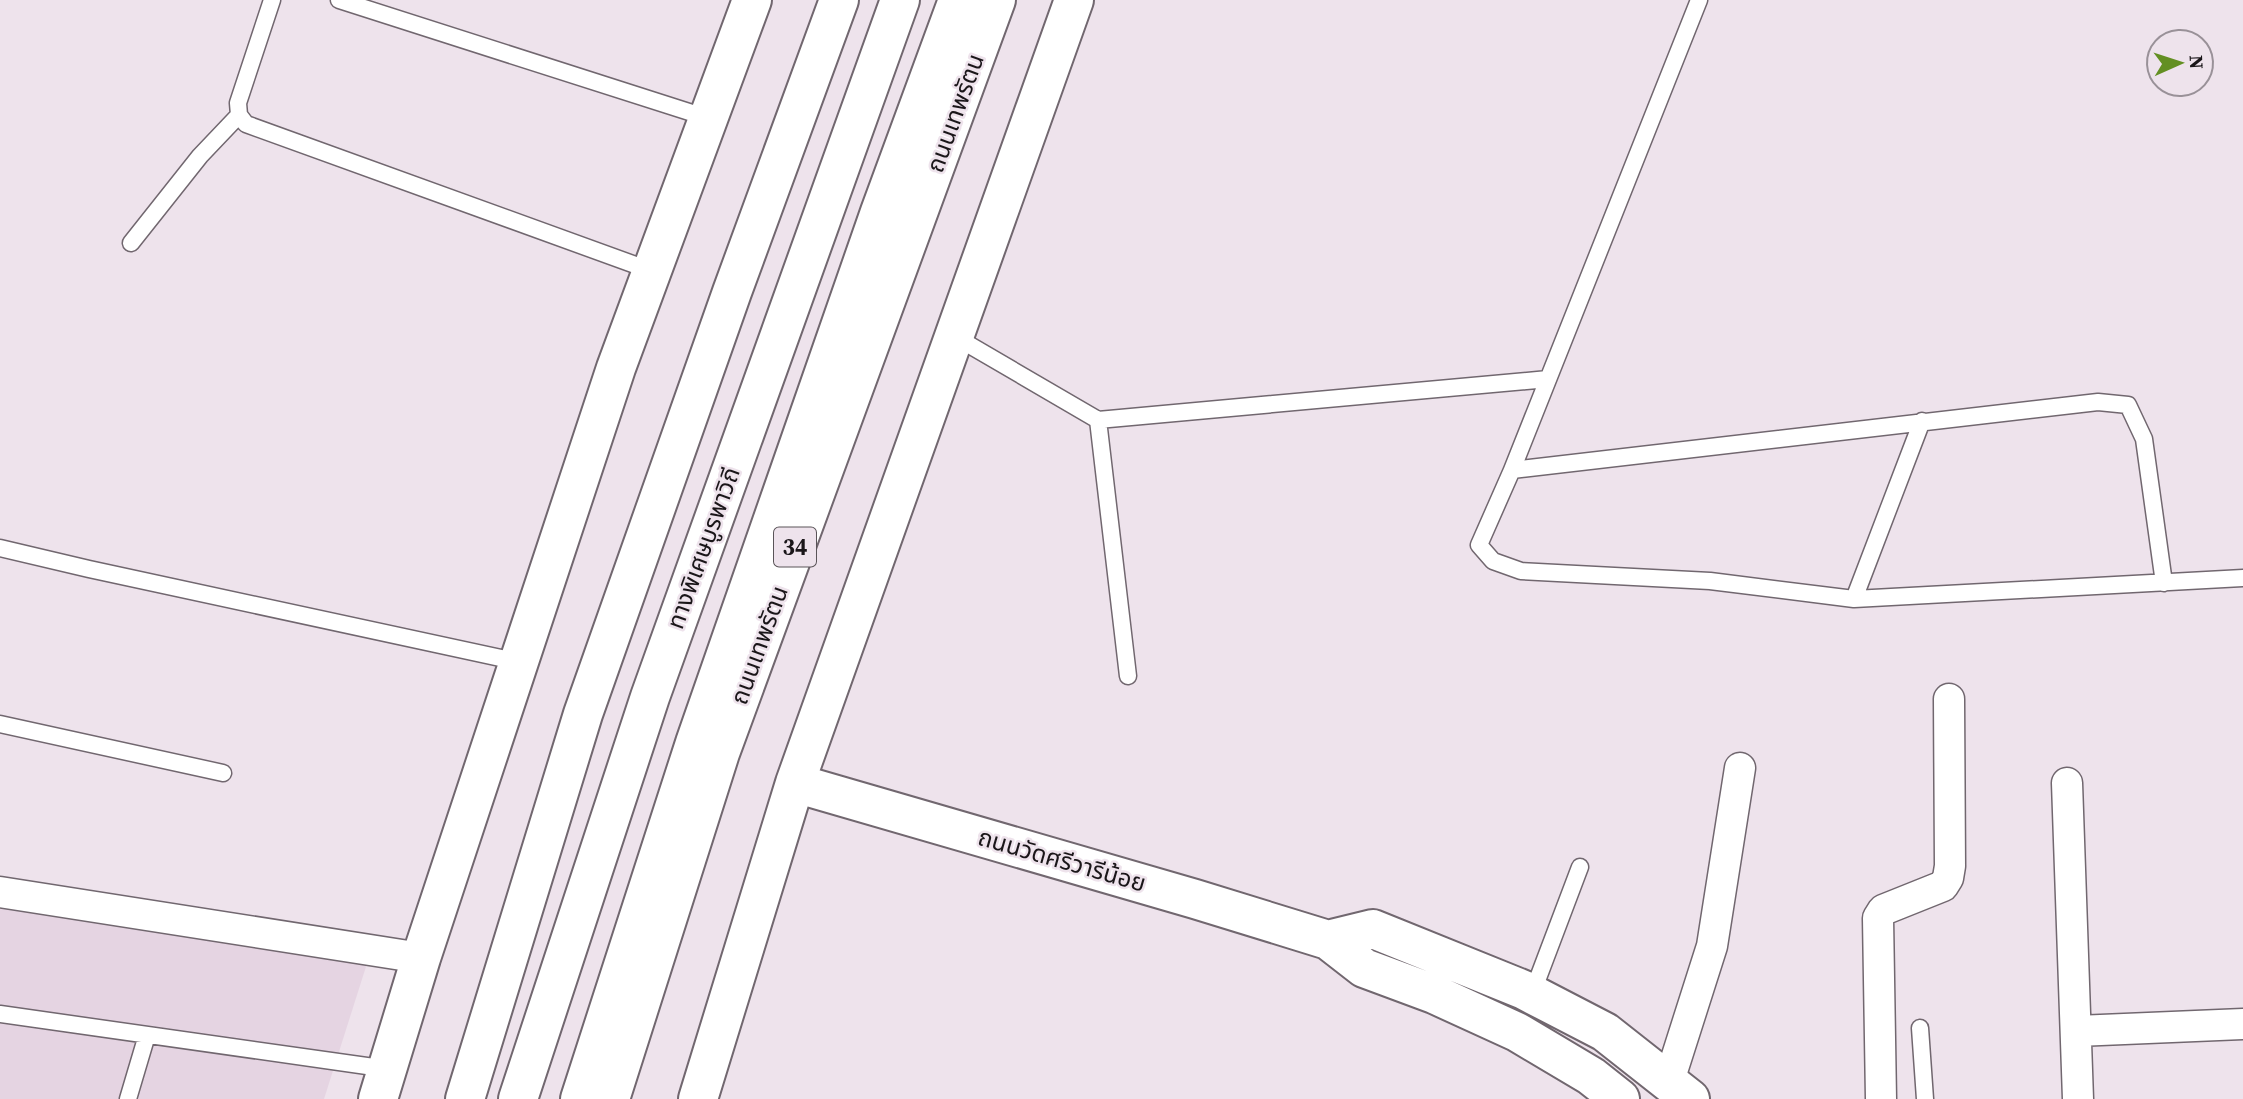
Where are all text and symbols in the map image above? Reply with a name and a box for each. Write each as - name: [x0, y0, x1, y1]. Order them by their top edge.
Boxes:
- north arrow: [2145, 28, 2215, 98]
- street label: ถนนเทพรัตน: [918, 49, 992, 177]
- text: N: [2184, 55, 2210, 70]
- street label: ทางพิเศษบูรพาวิถี: [658, 462, 748, 634]
- road number: 34: [774, 527, 816, 566]
- street label: ถนนเทพรัตน: [722, 581, 796, 709]
- street label: ถนนวัดศรีวารีน้อย: [974, 820, 1150, 900]

